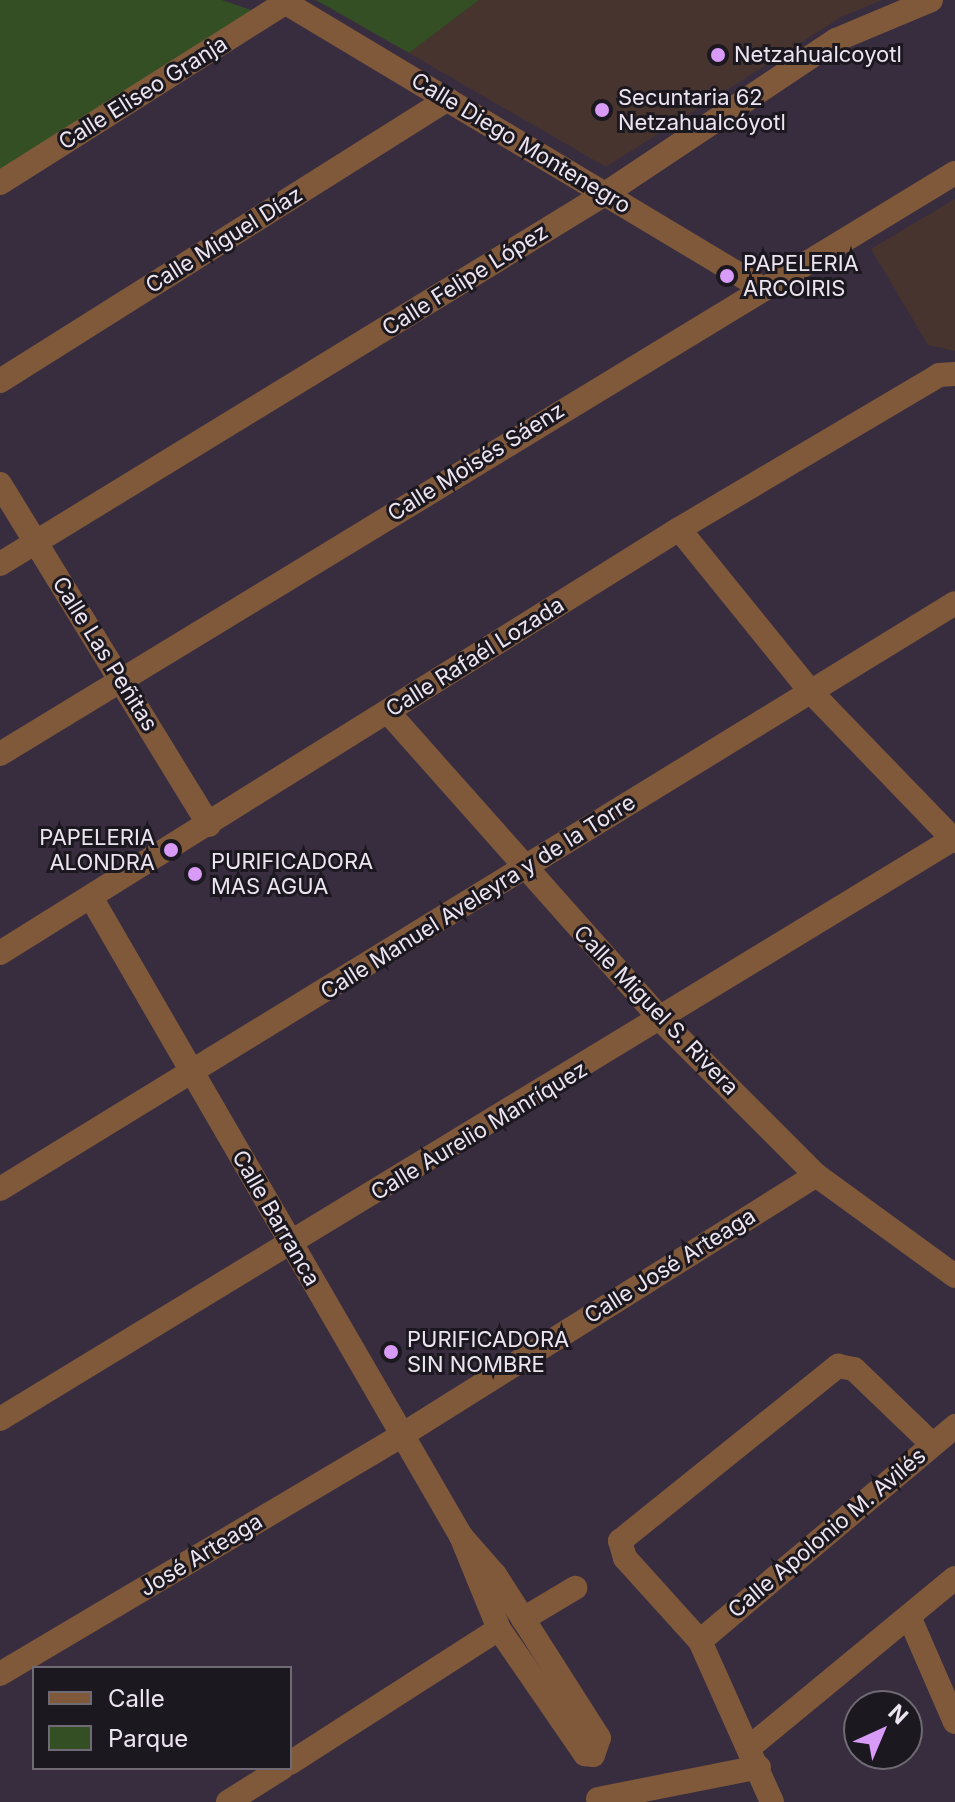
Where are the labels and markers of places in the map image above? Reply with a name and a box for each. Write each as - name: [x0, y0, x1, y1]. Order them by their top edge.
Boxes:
- place label: Netzahualcoyotl: [734, 42, 902, 68]
- marker: Netzahualcoyotl: [709, 46, 727, 64]
- place label: Secuntaria 62 Netzahualcóyotl: [618, 84, 786, 136]
- marker: Secuntaria 62 Netzahualcóyotl: [593, 101, 611, 119]
- place label: PAPELERIA ARCOIRIS: [743, 250, 859, 302]
- marker: PAPELERIA ARCOIRIS: [718, 267, 736, 285]
- place label: PAPELERIA ALONDRA: [39, 824, 155, 876]
- marker: PAPELERIA ALONDRA: [162, 841, 180, 859]
- place label: PURIFICADORA MAS AGUA: [211, 848, 373, 900]
- marker: PURIFICADORA MAS AGUA: [186, 865, 204, 883]
- place label: PURIFICADORA SIN NOMBRE: [407, 1326, 569, 1378]
- marker: PURIFICADORA SIN NOMBRE: [382, 1343, 400, 1361]

